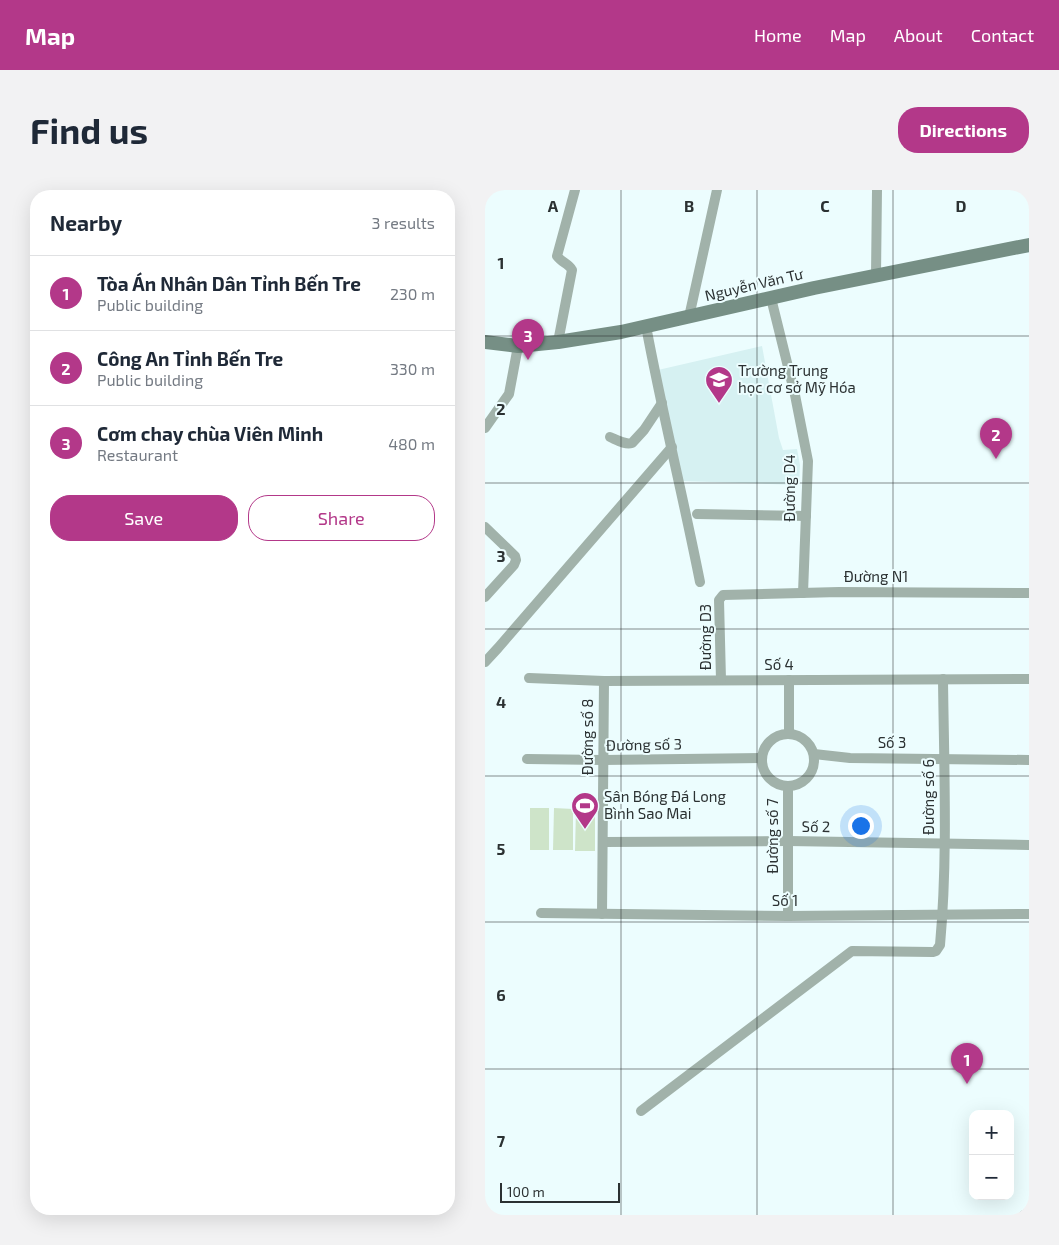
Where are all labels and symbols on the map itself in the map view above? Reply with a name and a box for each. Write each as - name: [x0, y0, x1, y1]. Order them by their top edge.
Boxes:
- text: A: [548, 196, 559, 215]
- text: B: [684, 196, 694, 215]
- text: C: [820, 196, 830, 215]
- text: D: [956, 196, 967, 215]
- text: 1: [498, 253, 504, 272]
- street label: Nguyễn Văn Tư: [703, 264, 806, 304]
- pin: 3: [512, 319, 544, 360]
- place label: Trường Trung học cơ sở Mỹ Hóa: [738, 361, 856, 396]
- school or university icon: Trường Trung học cơ sở Mỹ Hóa: [704, 365, 734, 404]
- text: 2: [496, 399, 506, 418]
- pin: 2: [980, 418, 1012, 459]
- street label: Đường D4: [780, 454, 798, 522]
- text: 3: [496, 546, 506, 565]
- street label: Đường N1: [844, 567, 908, 585]
- street label: Đường D3: [696, 604, 714, 670]
- street label: Số 4: [764, 655, 794, 673]
- text: 4: [496, 692, 506, 711]
- street label: Đường số 8: [578, 699, 596, 775]
- street label: Số 3: [878, 733, 906, 751]
- street label: Đường số 3: [606, 734, 682, 754]
- street label: Đường số 6: [919, 759, 937, 835]
- place label: Sân Bóng Đá Long Bình Sao Mai: [604, 787, 726, 822]
- sports icon: Sân Bóng Đá Long Bình Sao Mai: [570, 791, 600, 830]
- street label: Đường số 7: [763, 798, 781, 874]
- your location: [848, 813, 874, 839]
- street label: Số 2: [802, 817, 831, 835]
- text: 5: [497, 839, 506, 858]
- street label: Số 1: [772, 891, 798, 909]
- text: 6: [496, 985, 506, 1004]
- pin: 1: [951, 1043, 983, 1084]
- text: 7: [497, 1131, 506, 1150]
- scale bar: [500, 1180, 620, 1203]

